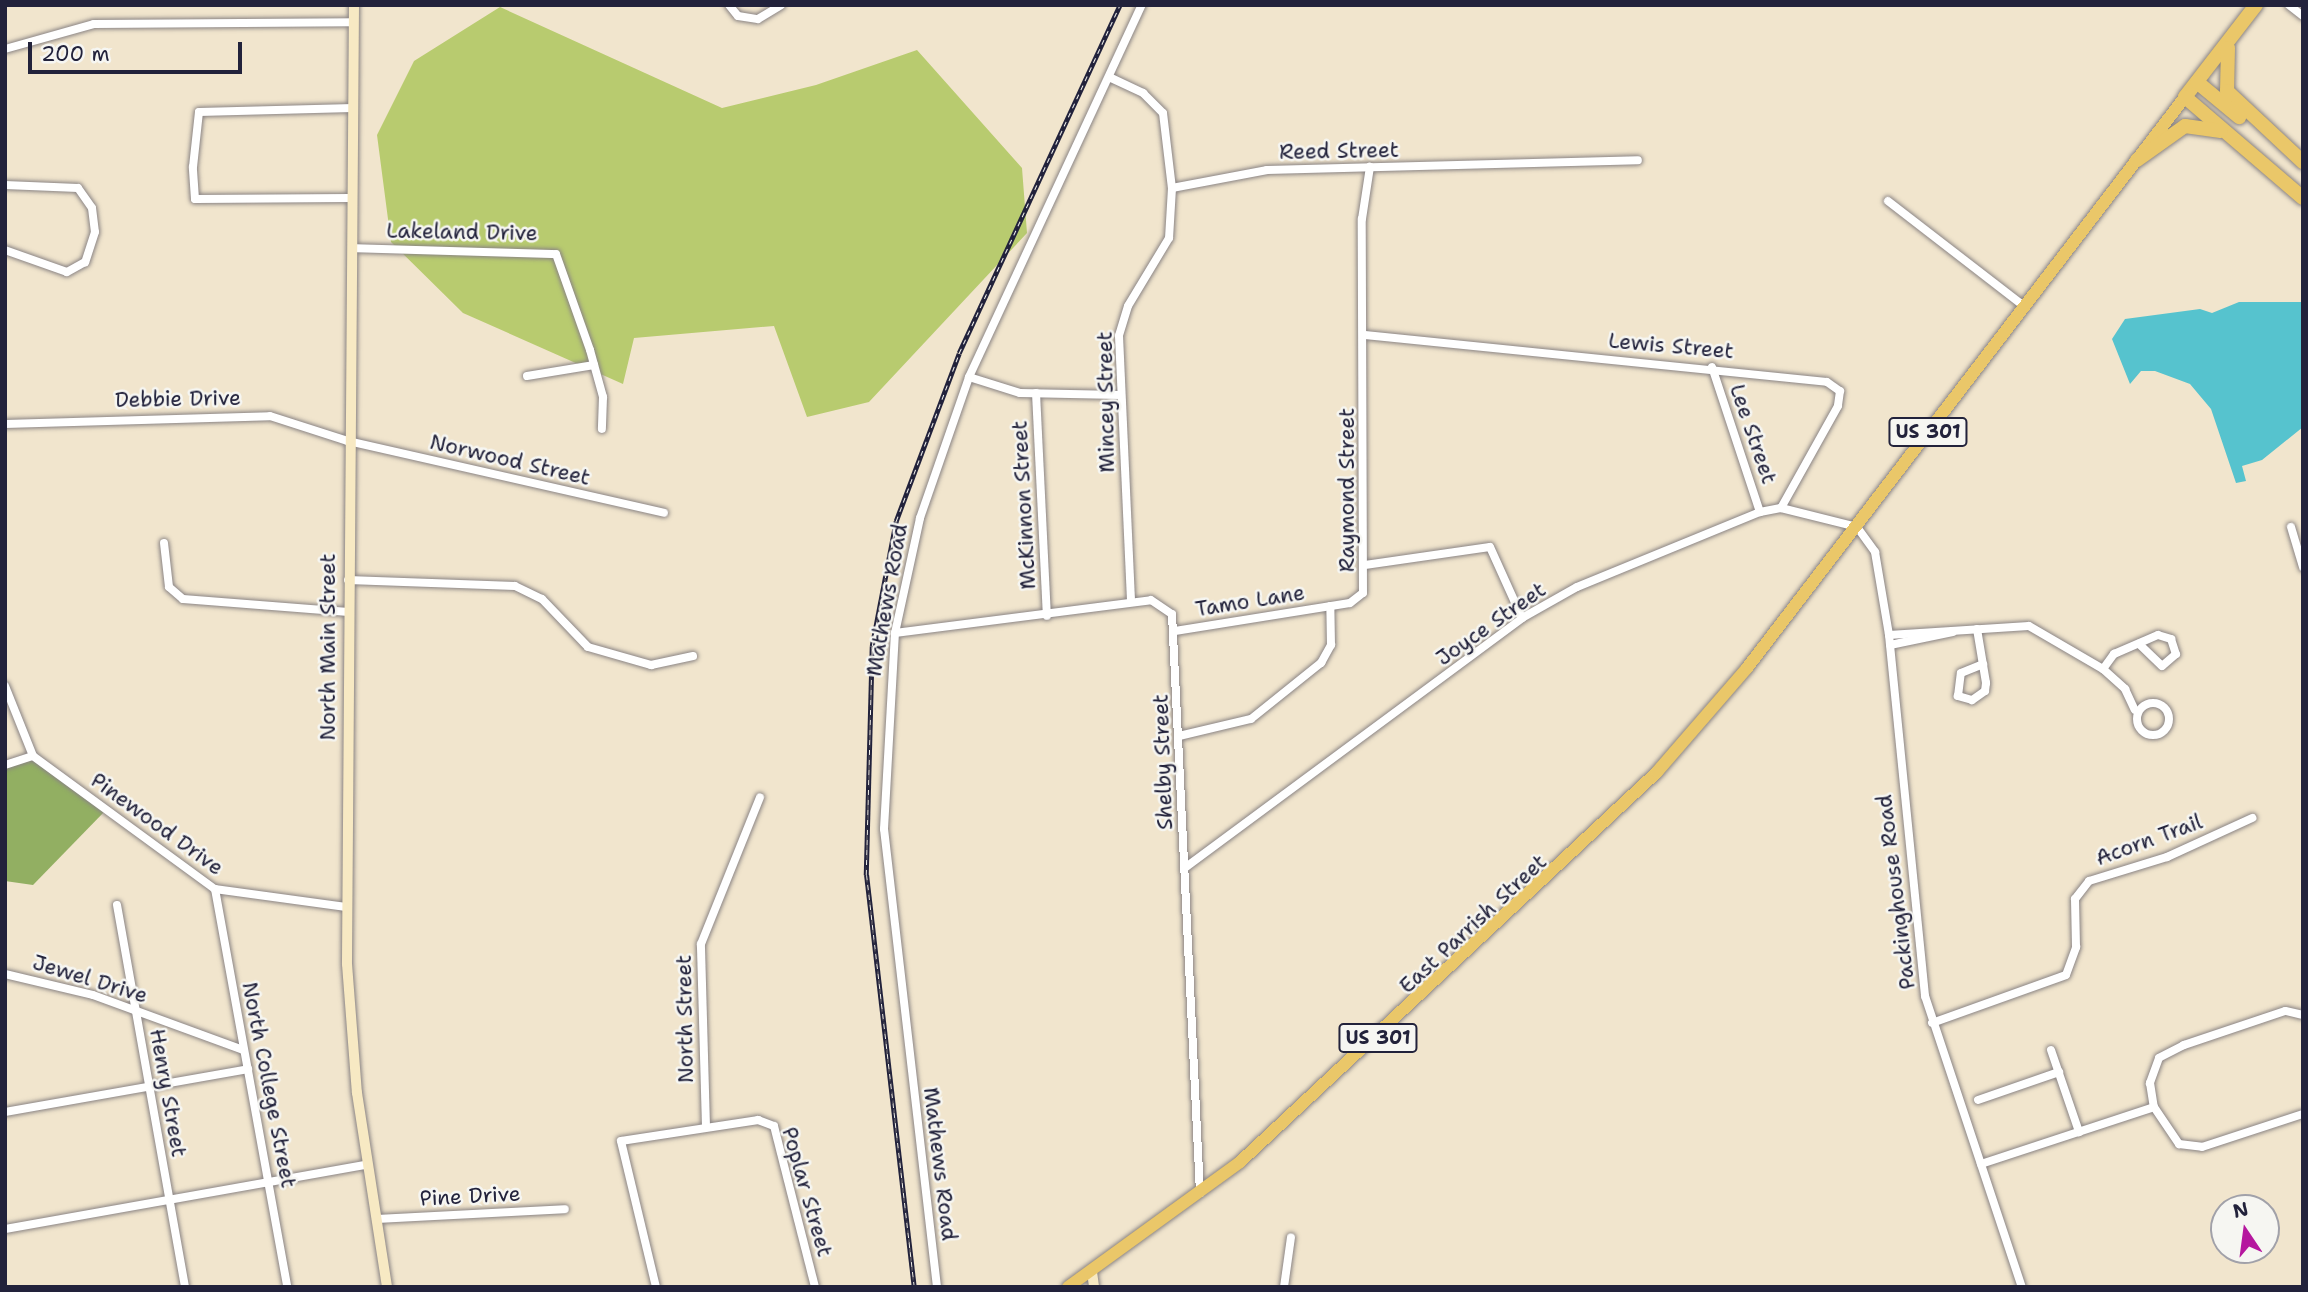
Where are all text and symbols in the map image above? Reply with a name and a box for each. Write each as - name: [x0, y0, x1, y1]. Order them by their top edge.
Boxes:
- scale bar: [32, 28, 245, 72]
- text: 200 m: [41, 40, 110, 68]
- street label: Reed Street: [1279, 137, 1399, 165]
- street label: Lakeland Drive: [386, 218, 538, 246]
- street label: Lewis Street: [1607, 328, 1735, 364]
- street label: Mincey Street: [1092, 331, 1120, 473]
- street label: Lee Street: [1724, 381, 1782, 487]
- street label: Debbie Drive: [115, 385, 241, 413]
- street label: Raymond Street: [1334, 408, 1360, 572]
- road number: US 301: [1888, 416, 1968, 448]
- street label: McKinnon Street: [1007, 420, 1041, 590]
- street label: Norwood Street: [427, 429, 593, 491]
- street label: Mathews Road: [861, 522, 913, 678]
- street label: North Main Street: [315, 553, 341, 741]
- street label: Joyce Street: [1431, 577, 1551, 671]
- street label: Tamo Lane: [1194, 580, 1306, 622]
- street label: Shelby Street: [1148, 694, 1178, 830]
- street label: Pinewood Drive: [86, 768, 228, 880]
- street label: Packinghouse Road: [1872, 793, 1920, 991]
- street label: Acorn Trail: [2092, 809, 2206, 871]
- street label: East Parrish Street: [1394, 849, 1552, 999]
- street label: Jewel Drive: [30, 950, 150, 1008]
- street label: North Street: [671, 955, 699, 1083]
- street label: North College Street: [237, 980, 301, 1190]
- road number: US 301: [1338, 1022, 1418, 1054]
- street label: Henry Street: [144, 1027, 192, 1159]
- street label: Mathews Road: [918, 1086, 962, 1242]
- street label: Poplar Street: [776, 1124, 838, 1260]
- street label: Pine Drive: [419, 1181, 521, 1211]
- north arrow: [2210, 1194, 2280, 1264]
- text: N: [2230, 1196, 2251, 1224]

